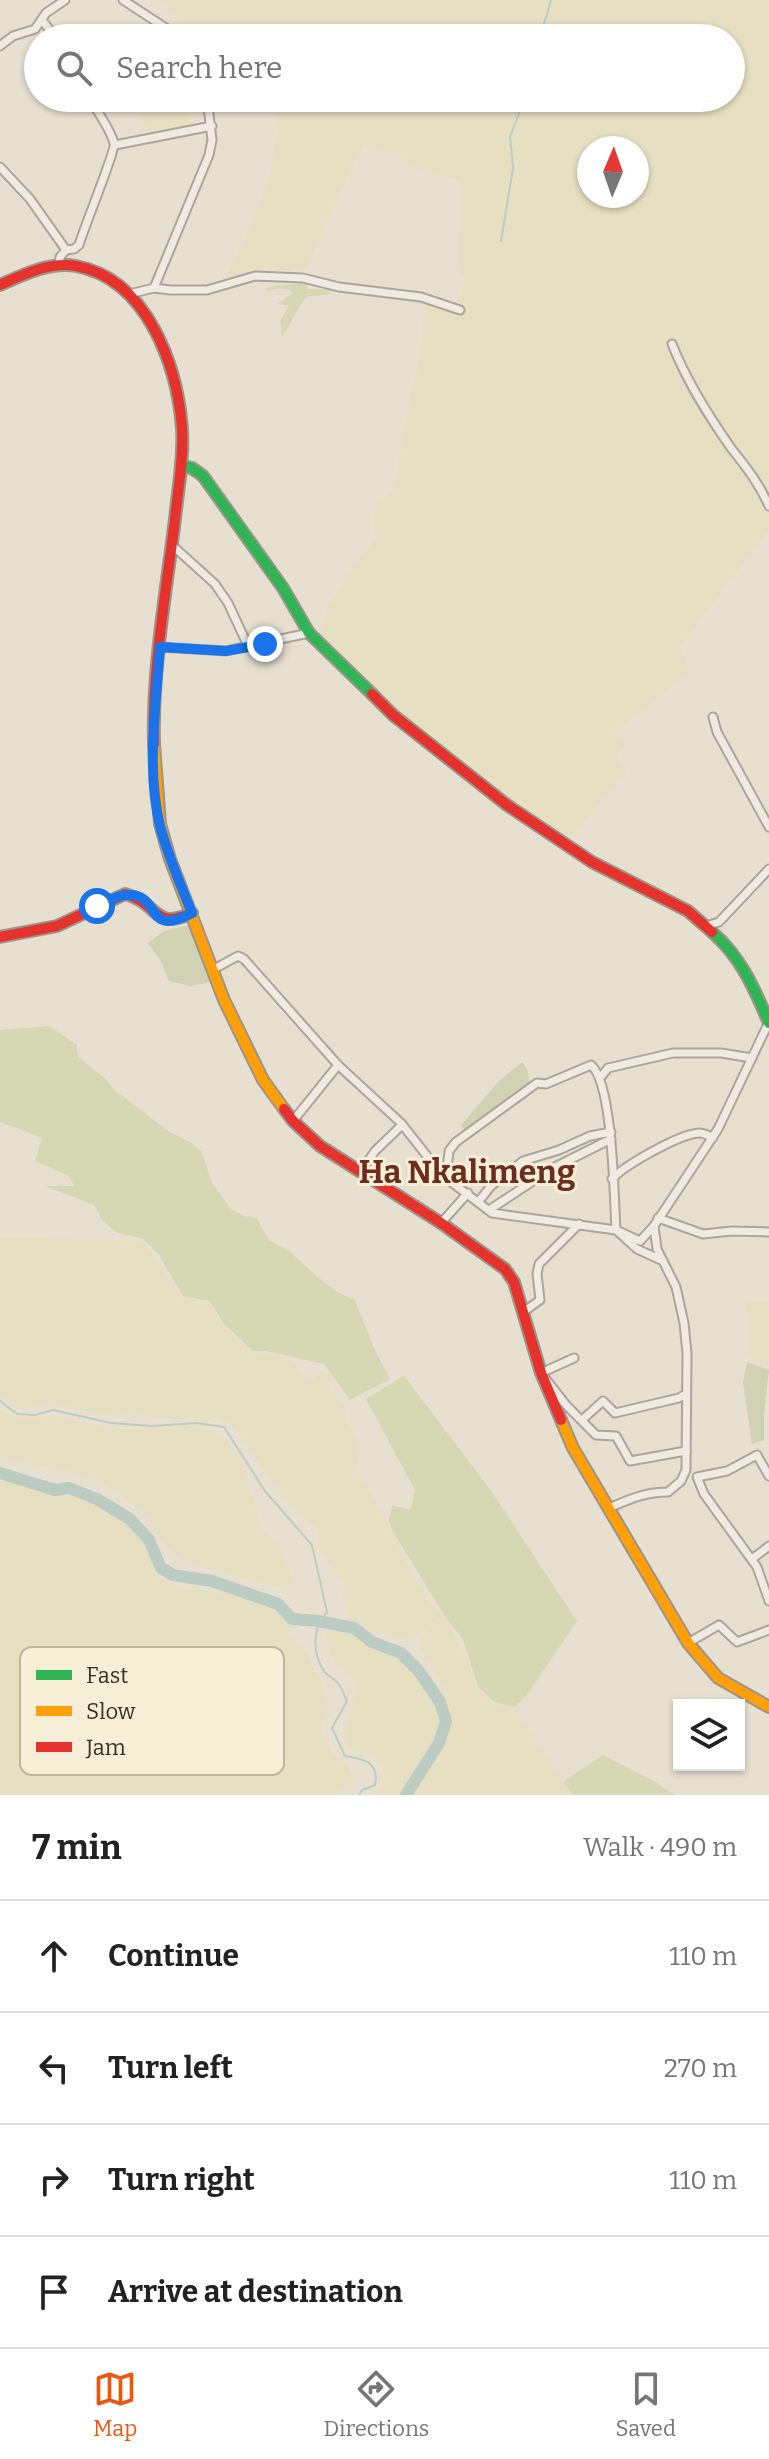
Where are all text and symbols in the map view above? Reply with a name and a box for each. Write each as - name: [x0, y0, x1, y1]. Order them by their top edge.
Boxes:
- search box: [24, 24, 745, 112]
- icon: search: [52, 46, 96, 90]
- text: Search here: [116, 50, 283, 86]
- north arrow: [577, 136, 649, 208]
- route end: [247, 626, 283, 662]
- route start: [79, 888, 115, 924]
- district label: Ha Nkalimeng: [359, 1153, 575, 1191]
- legend: [20, 1647, 284, 1775]
- text: Fast: [86, 1662, 128, 1689]
- text: Slow: [86, 1698, 136, 1725]
- map controls: [673, 1699, 745, 1771]
- button: layers: [673, 1699, 745, 1771]
- text: Jam: [85, 1734, 126, 1761]
- text: 7 min: [32, 1827, 122, 1868]
- text: Walk · 490 m: [583, 1832, 737, 1863]
- icon: ahead: [32, 1934, 76, 1978]
- text: Continue: [108, 1938, 239, 1974]
- text: 110 m: [669, 1941, 737, 1972]
- icon: left: [32, 2046, 76, 2090]
- text: Turn left: [108, 2050, 233, 2086]
- text: 270 m: [664, 2053, 737, 2084]
- icon: right: [32, 2158, 76, 2202]
- text: Turn right: [108, 2162, 255, 2198]
- text: 110 m: [669, 2165, 737, 2196]
- icon: arrive: [32, 2270, 76, 2314]
- text: Arrive at destination: [108, 2274, 403, 2310]
- tab: Map: [93, 2367, 137, 2442]
- tab: Directions: [324, 2367, 429, 2442]
- tab: Saved: [616, 2367, 676, 2442]

